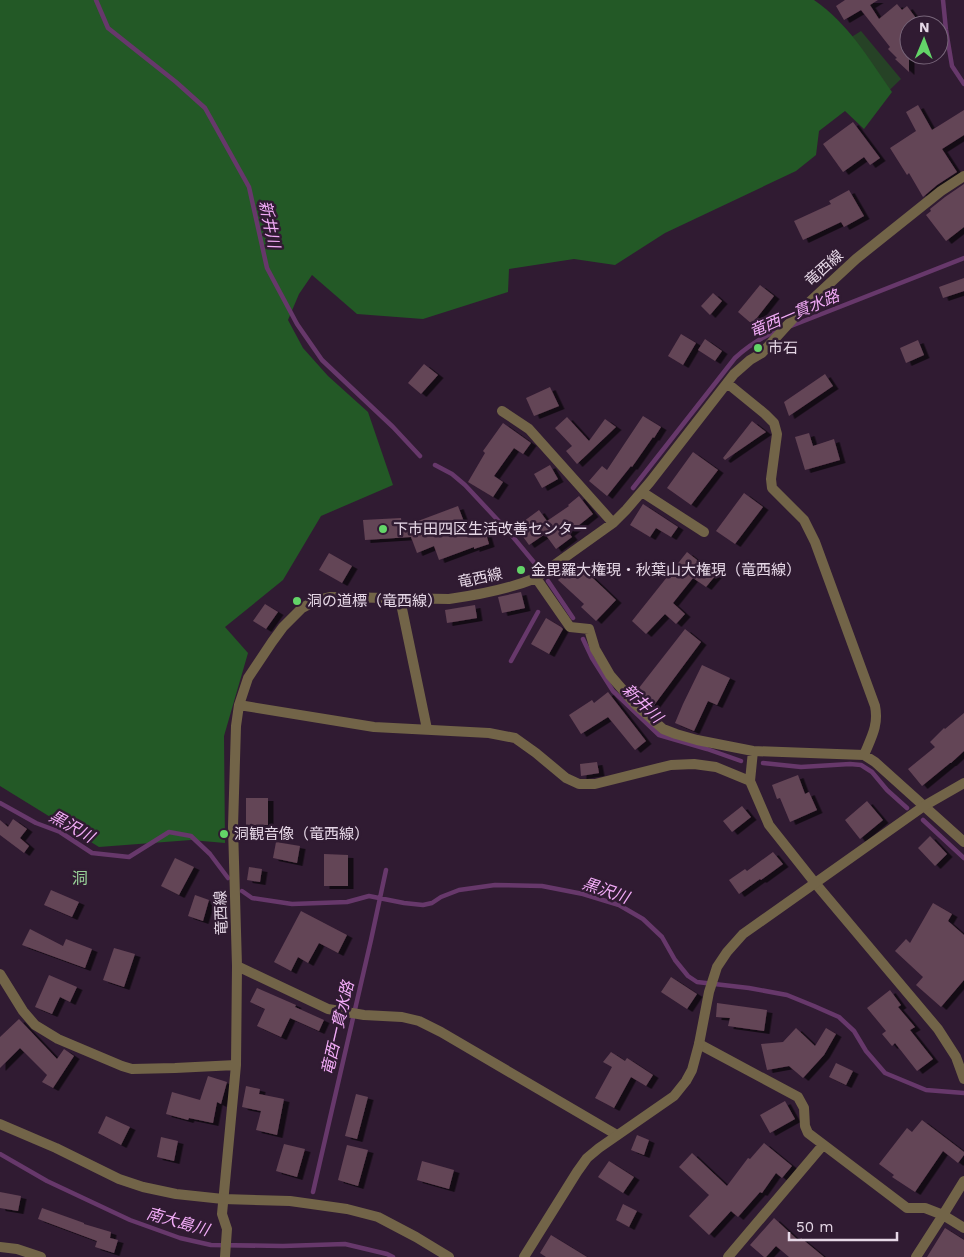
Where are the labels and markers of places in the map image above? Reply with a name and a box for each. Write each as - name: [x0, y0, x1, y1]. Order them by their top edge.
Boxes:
- place label: 市石: [768, 339, 798, 357]
- marker: 市石: [752, 342, 764, 354]
- place label: 下市田四区生活改善センター: [393, 520, 588, 538]
- marker: 下市田四区生活改善センター: [377, 523, 389, 535]
- place label: 金毘羅大権現・秋葉山大権現（竜西線）: [531, 561, 801, 579]
- marker: 金毘羅大権現・秋葉山大権現（竜西線）: [515, 564, 527, 576]
- place label: 洞の道標（竜西線）: [307, 592, 442, 610]
- marker: 洞の道標（竜西線）: [291, 595, 303, 607]
- place label: 洞観音像（竜西線）: [234, 825, 369, 843]
- marker: 洞観音像（竜西線）: [218, 828, 230, 840]

